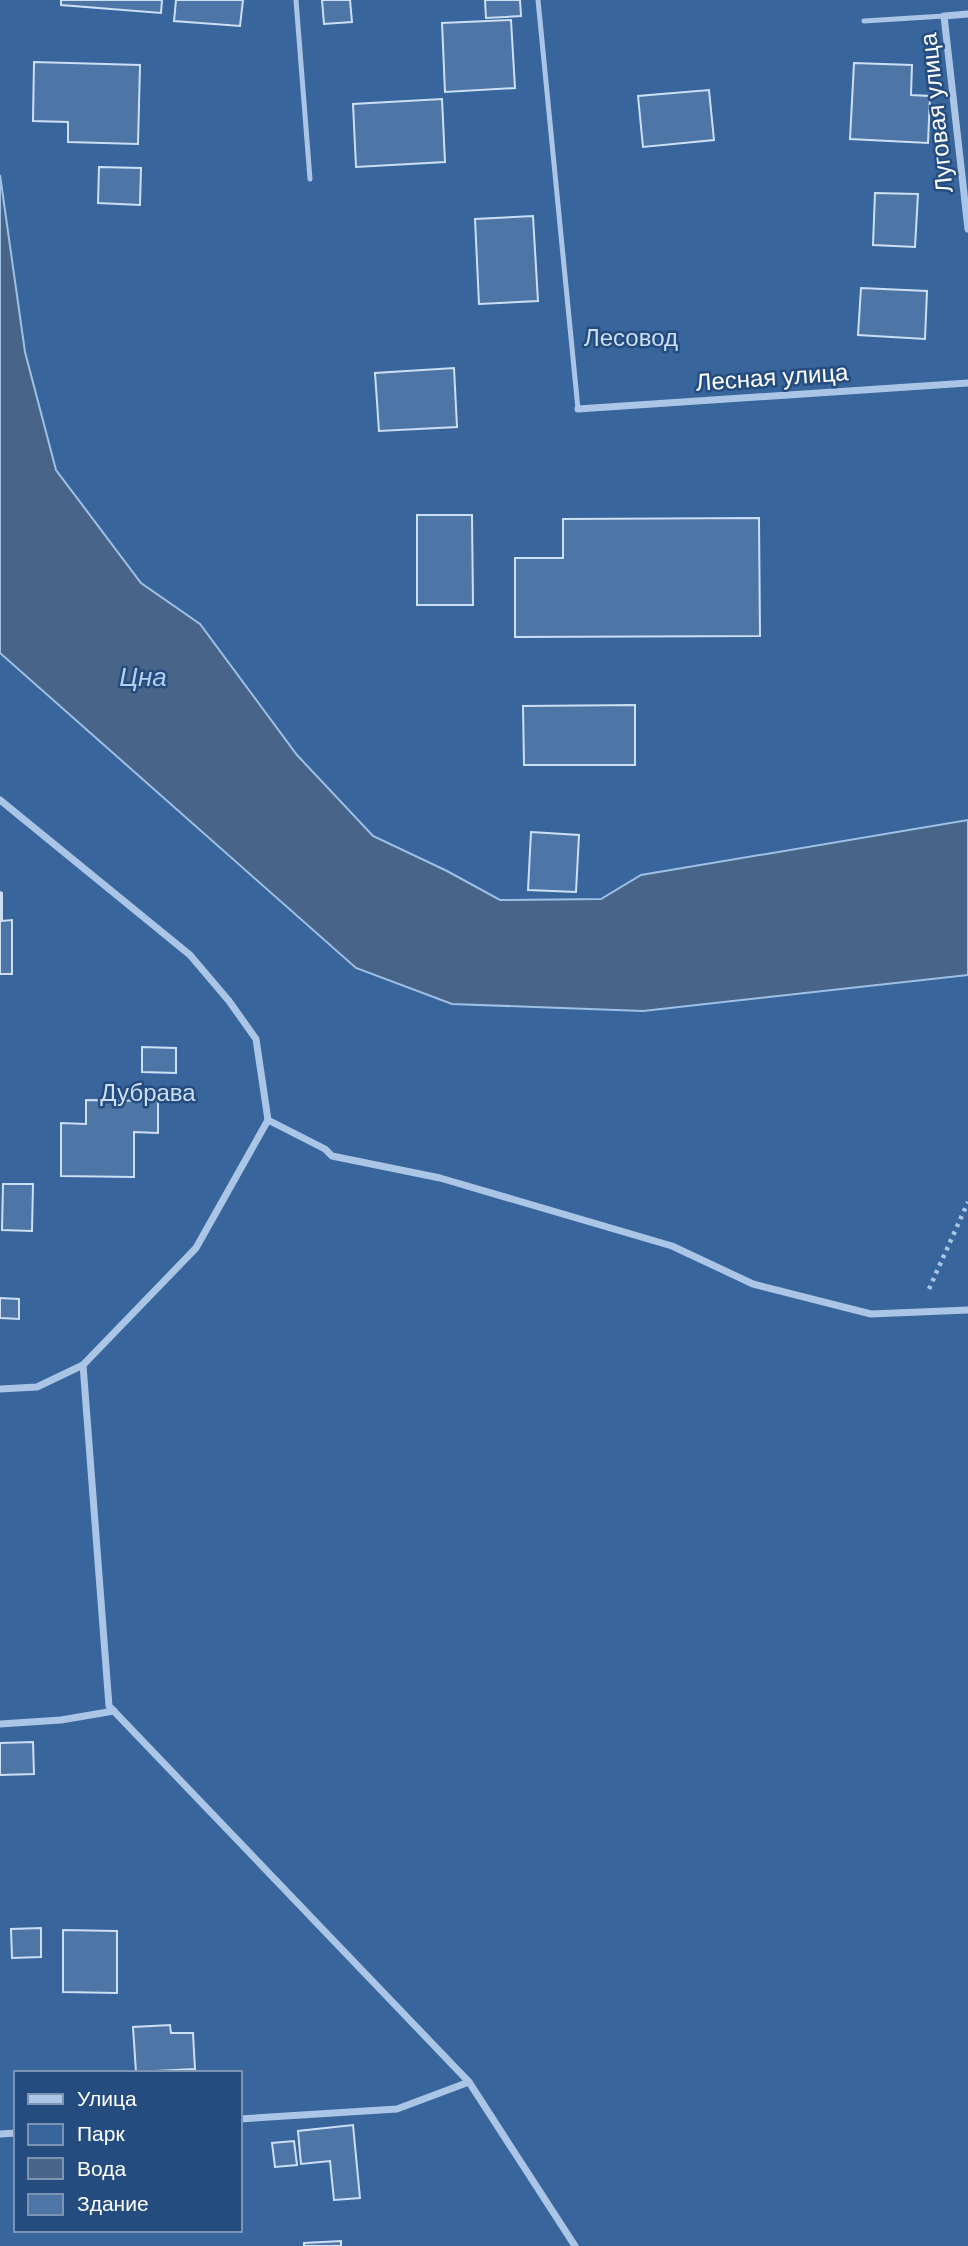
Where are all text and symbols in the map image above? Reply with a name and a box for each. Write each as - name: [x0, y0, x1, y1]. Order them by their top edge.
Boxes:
- street label: Луговая улица: [912, 31, 960, 195]
- park label: Лесовод: [584, 322, 678, 353]
- street label: Лесная улица: [695, 356, 850, 398]
- water label: Цна: [119, 660, 167, 694]
- park label: Дубрава: [100, 1077, 196, 1108]
- legend: [14, 2071, 242, 2232]
- text: Улица: [77, 2085, 137, 2113]
- text: Парк: [77, 2120, 125, 2148]
- text: Вода: [77, 2155, 126, 2183]
- text: Здание: [77, 2190, 149, 2218]

